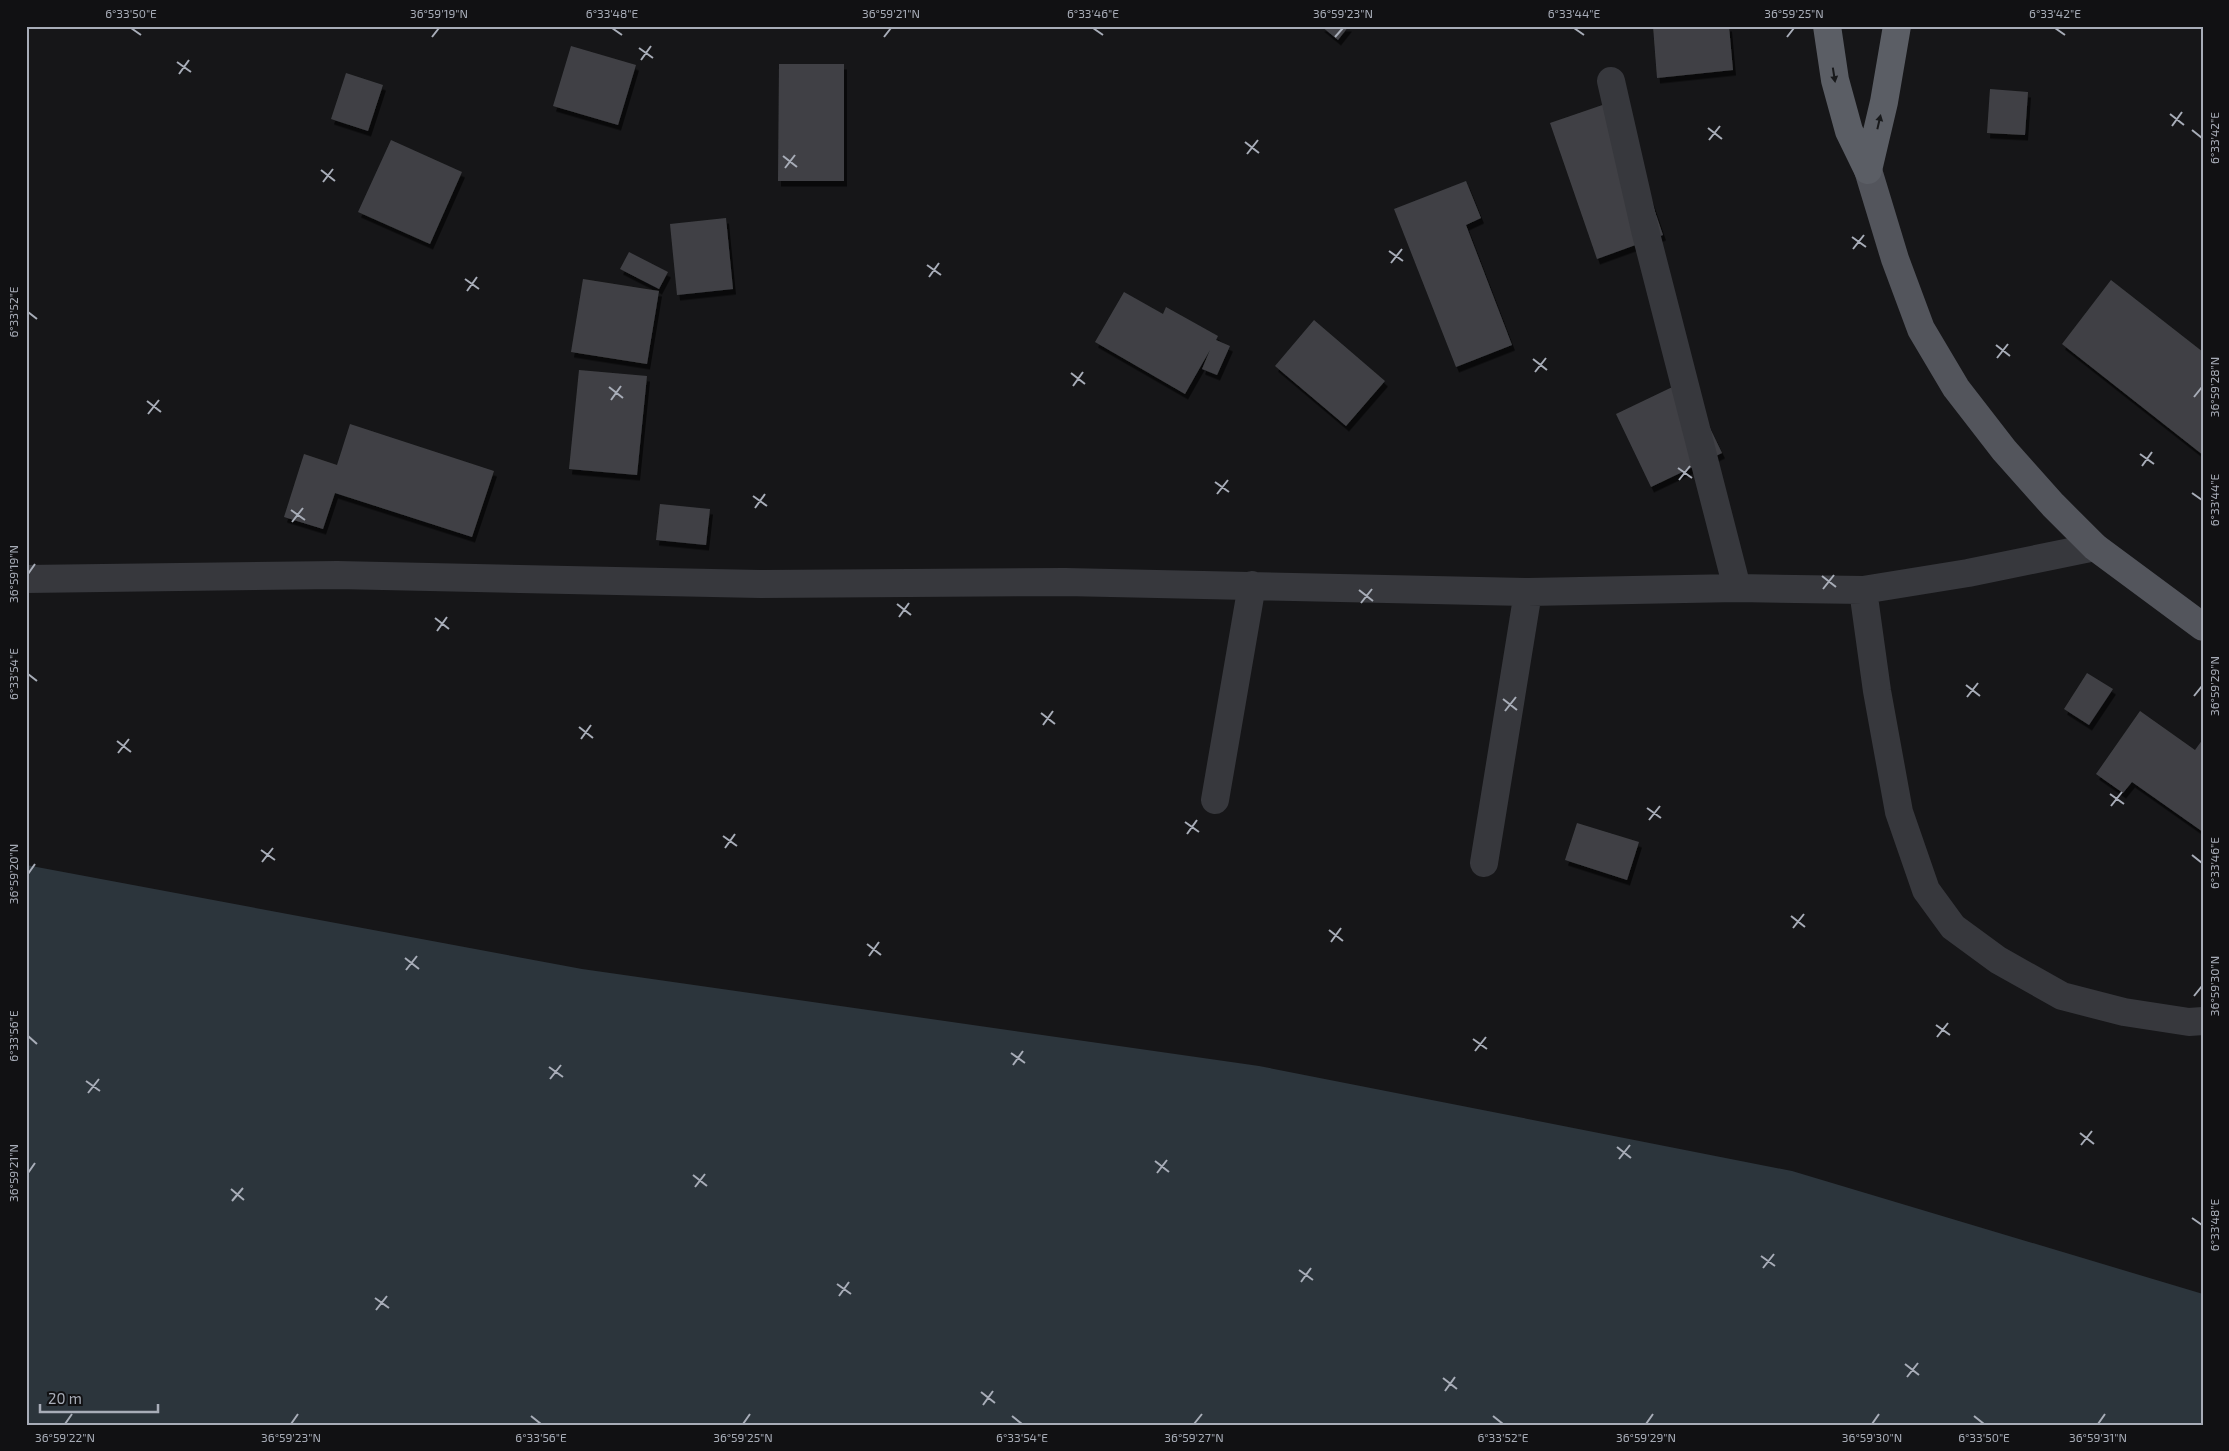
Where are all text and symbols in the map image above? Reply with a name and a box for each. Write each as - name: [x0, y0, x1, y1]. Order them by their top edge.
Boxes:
- text: 6°33'50"E: [105, 6, 157, 20]
- text: 36°59'19"N: [410, 6, 468, 20]
- text: 6°33'48"E: [586, 6, 639, 20]
- text: 36°59'21"N: [862, 6, 920, 20]
- text: 6°33'46"E: [1067, 6, 1119, 20]
- text: 36°59'23"N: [1313, 6, 1373, 20]
- text: 6°33'44"E: [1548, 6, 1601, 20]
- text: 36°59'25"N: [1764, 6, 1824, 20]
- text: 6°33'42"E: [2029, 6, 2081, 20]
- one-way arrow: [1830, 67, 1838, 83]
- text: 6°33'42"E: [2207, 112, 2221, 164]
- one-way arrow: [1875, 115, 1883, 130]
- text: 6°33'52"E: [6, 286, 20, 338]
- text: 36°59'28"N: [2207, 357, 2221, 417]
- text: 6°33'44"E: [2207, 473, 2221, 526]
- text: 36°59'19"N: [6, 545, 20, 603]
- text: 6°33'54"E: [6, 648, 20, 700]
- text: 36°59'29"N: [2207, 656, 2221, 716]
- text: 6°33'46"E: [2207, 837, 2221, 889]
- text: 36°59'20"N: [6, 844, 20, 904]
- text: 36°59'30"N: [2207, 956, 2221, 1016]
- text: 6°33'56"E: [6, 1010, 20, 1062]
- text: 36°59'21"N: [6, 1144, 20, 1202]
- text: 6°33'48"E: [2207, 1198, 2221, 1251]
- scale bar: [40, 1381, 158, 1413]
- text: 20 m: [48, 1389, 82, 1407]
- text: 36°59'22"N: [35, 1430, 95, 1444]
- text: 36°59'23"N: [261, 1430, 321, 1444]
- text: 6°33'56"E: [515, 1430, 567, 1444]
- text: 36°59'25"N: [713, 1430, 773, 1444]
- text: 6°33'54"E: [996, 1430, 1048, 1444]
- text: 36°59'27"N: [1164, 1430, 1224, 1444]
- text: 6°33'52"E: [1477, 1430, 1529, 1444]
- text: 36°59'29"N: [1616, 1430, 1676, 1444]
- text: 36°59'30"N: [1842, 1430, 1902, 1444]
- text: 6°33'50"E: [1958, 1430, 2010, 1444]
- text: 36°59'31"N: [2069, 1430, 2127, 1444]

